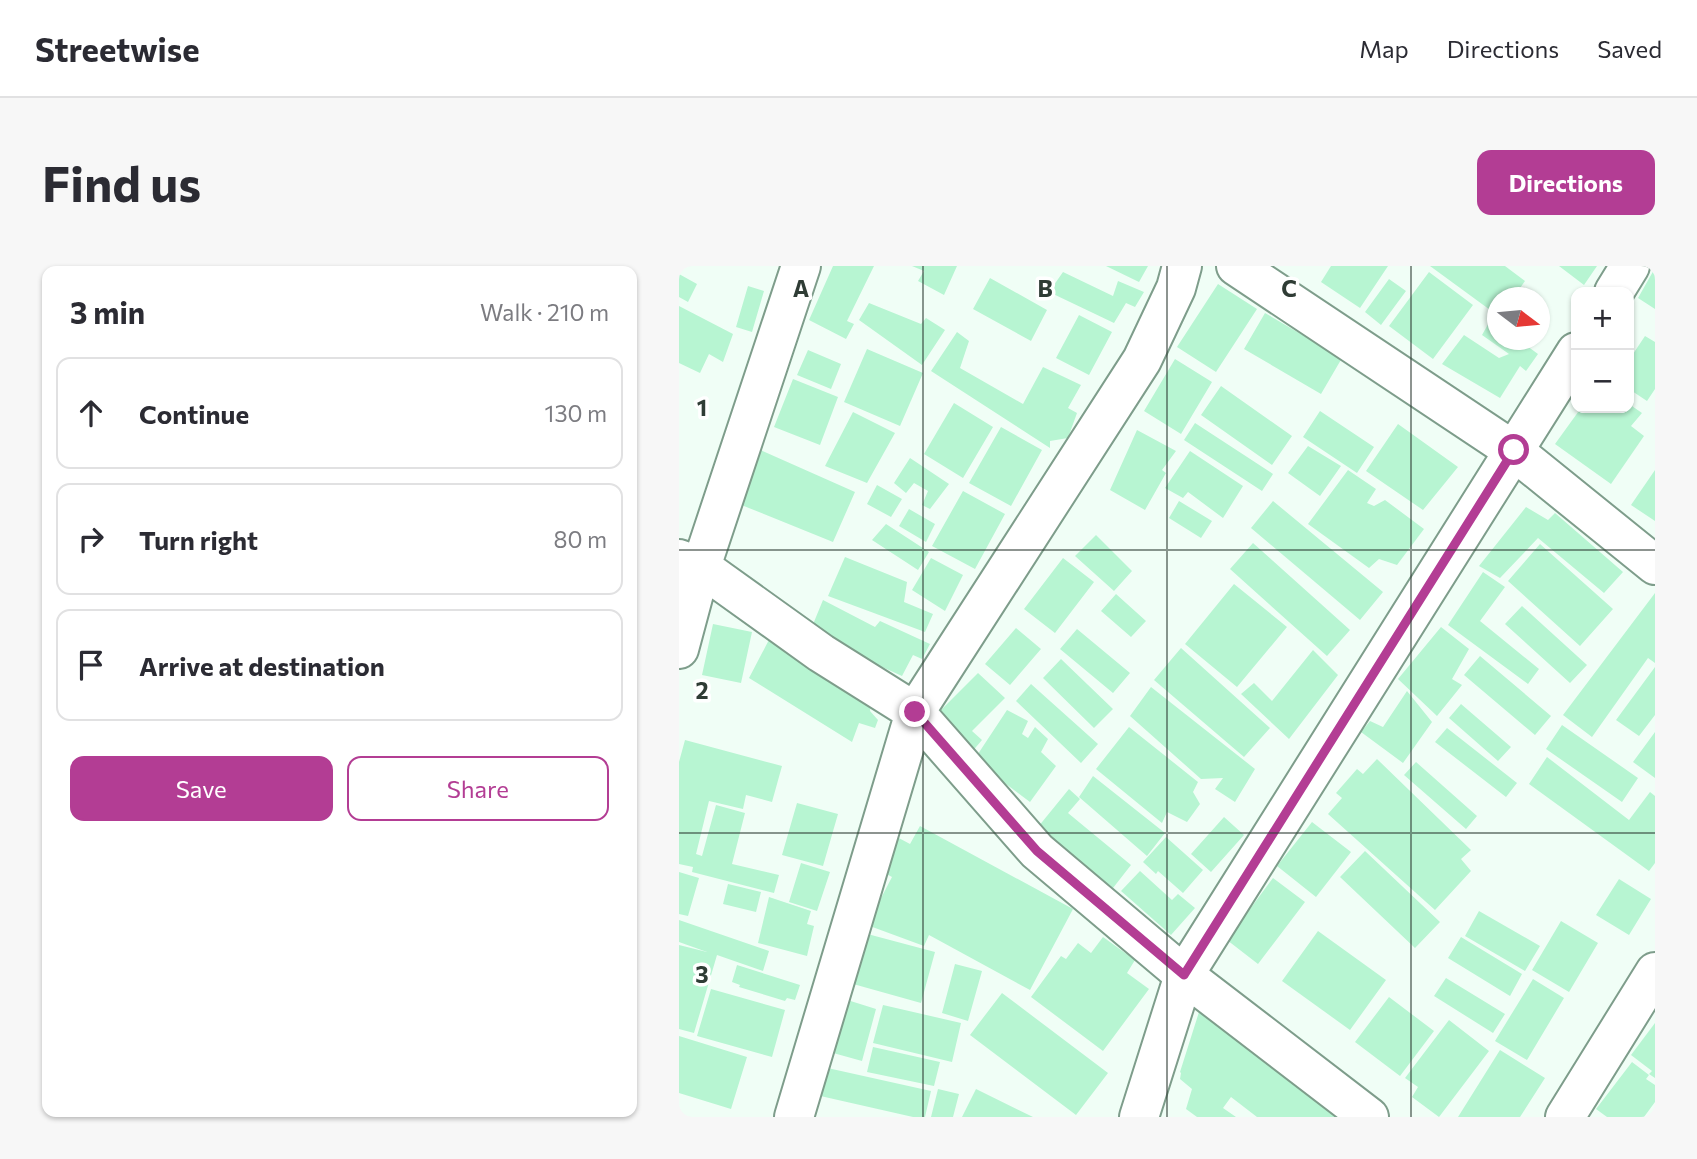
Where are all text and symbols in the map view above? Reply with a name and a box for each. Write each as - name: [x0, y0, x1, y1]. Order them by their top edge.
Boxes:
- text: Streetwise: [35, 28, 200, 69]
- text: Map: [1359, 34, 1409, 63]
- text: Directions: [1447, 34, 1559, 63]
- text: Saved: [1597, 34, 1662, 63]
- button: Directions: [1477, 150, 1655, 215]
- text: Find us: [42, 152, 201, 212]
- text: A: [793, 274, 810, 302]
- text: B: [1037, 274, 1053, 302]
- text: C: [1281, 274, 1297, 302]
- north arrow: [1487, 287, 1550, 350]
- map controls: [1571, 287, 1634, 413]
- button: +: [1571, 287, 1634, 350]
- text: 3 min: [70, 293, 145, 330]
- text: Walk · 210 m: [480, 298, 609, 326]
- button: −: [1571, 350, 1634, 413]
- text: 1: [697, 393, 707, 421]
- icon: ahead: [72, 394, 110, 432]
- text: Continue: [139, 398, 249, 429]
- text: 130 m: [545, 399, 607, 427]
- route start: [1498, 434, 1529, 465]
- icon: right: [72, 520, 110, 558]
- text: Turn right: [139, 524, 258, 555]
- text: 80 m: [554, 525, 607, 553]
- icon: arrive: [72, 646, 110, 684]
- text: Arrive at destination: [139, 650, 385, 681]
- text: 2: [695, 676, 709, 704]
- route end: [899, 696, 930, 727]
- button: Save: [70, 756, 333, 821]
- button: Share: [347, 756, 609, 821]
- text: 3: [695, 960, 709, 988]

